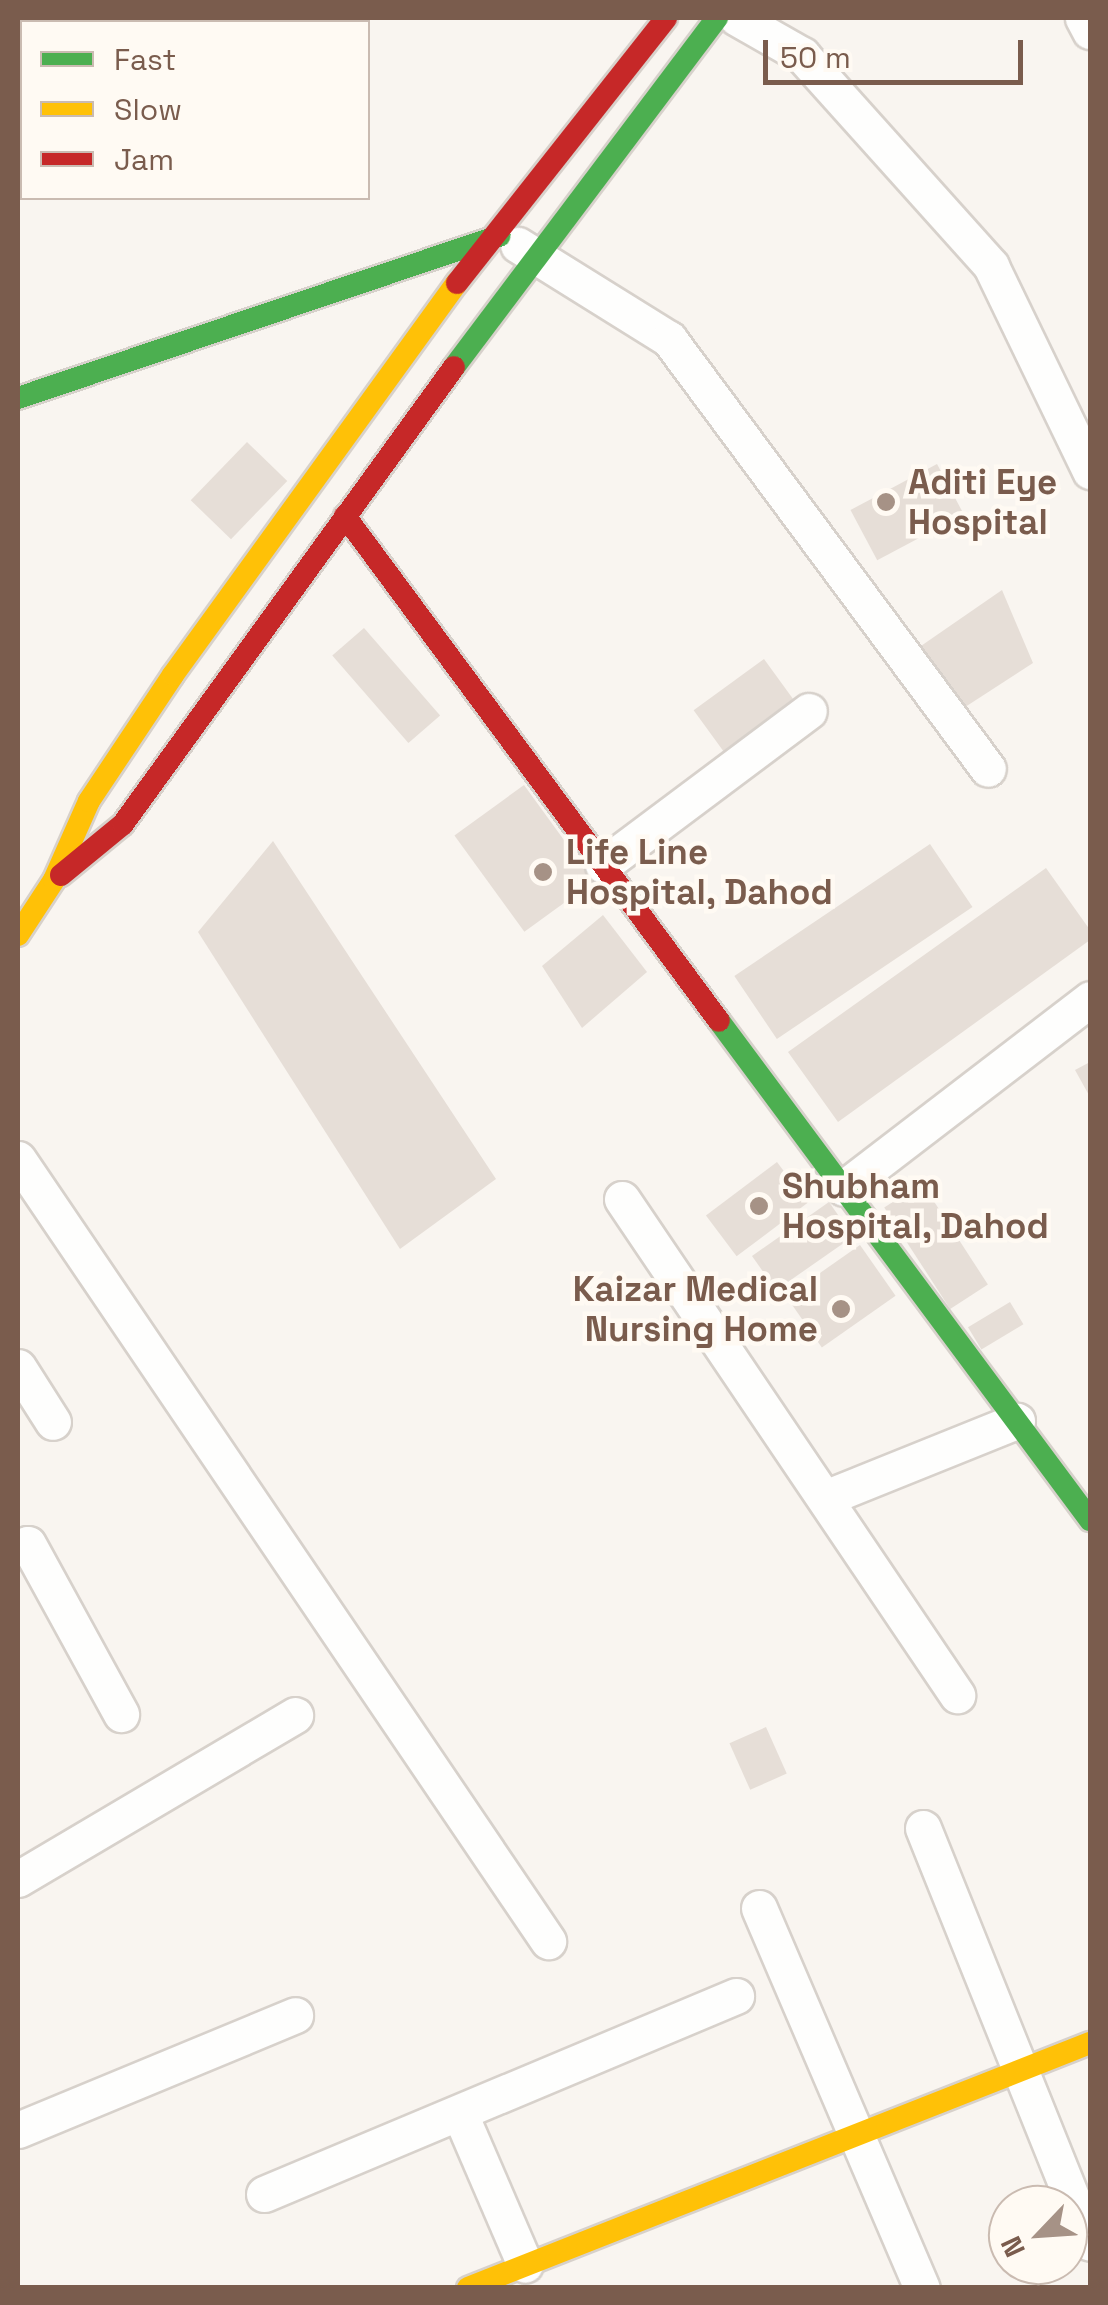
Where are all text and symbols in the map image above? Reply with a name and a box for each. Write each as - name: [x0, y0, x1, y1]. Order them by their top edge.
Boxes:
- legend: [20, 20, 370, 200]
- scale bar: [768, 20, 1028, 82]
- text: 50 m: [780, 38, 851, 77]
- text: Fast: [114, 40, 176, 79]
- text: Slow: [114, 90, 182, 129]
- text: Jam: [114, 140, 174, 179]
- place label: Aditi Eye Hospital: [908, 461, 1057, 543]
- marker: Aditi Eye Hospital: [873, 489, 899, 515]
- place label: Life Line Hospital, Dahod: [566, 831, 834, 913]
- marker: Life Line Hospital, Dahod: [530, 859, 556, 885]
- place label: Shubham Hospital, Dahod: [782, 1165, 1050, 1247]
- marker: Shubham Hospital, Dahod: [746, 1193, 772, 1219]
- place label: Kaizar Medical Nursing Home: [573, 1268, 818, 1350]
- marker: Kaizar Medical Nursing Home: [828, 1296, 854, 1322]
- north arrow: [988, 2185, 1088, 2285]
- text: N: [992, 2231, 1033, 2263]

